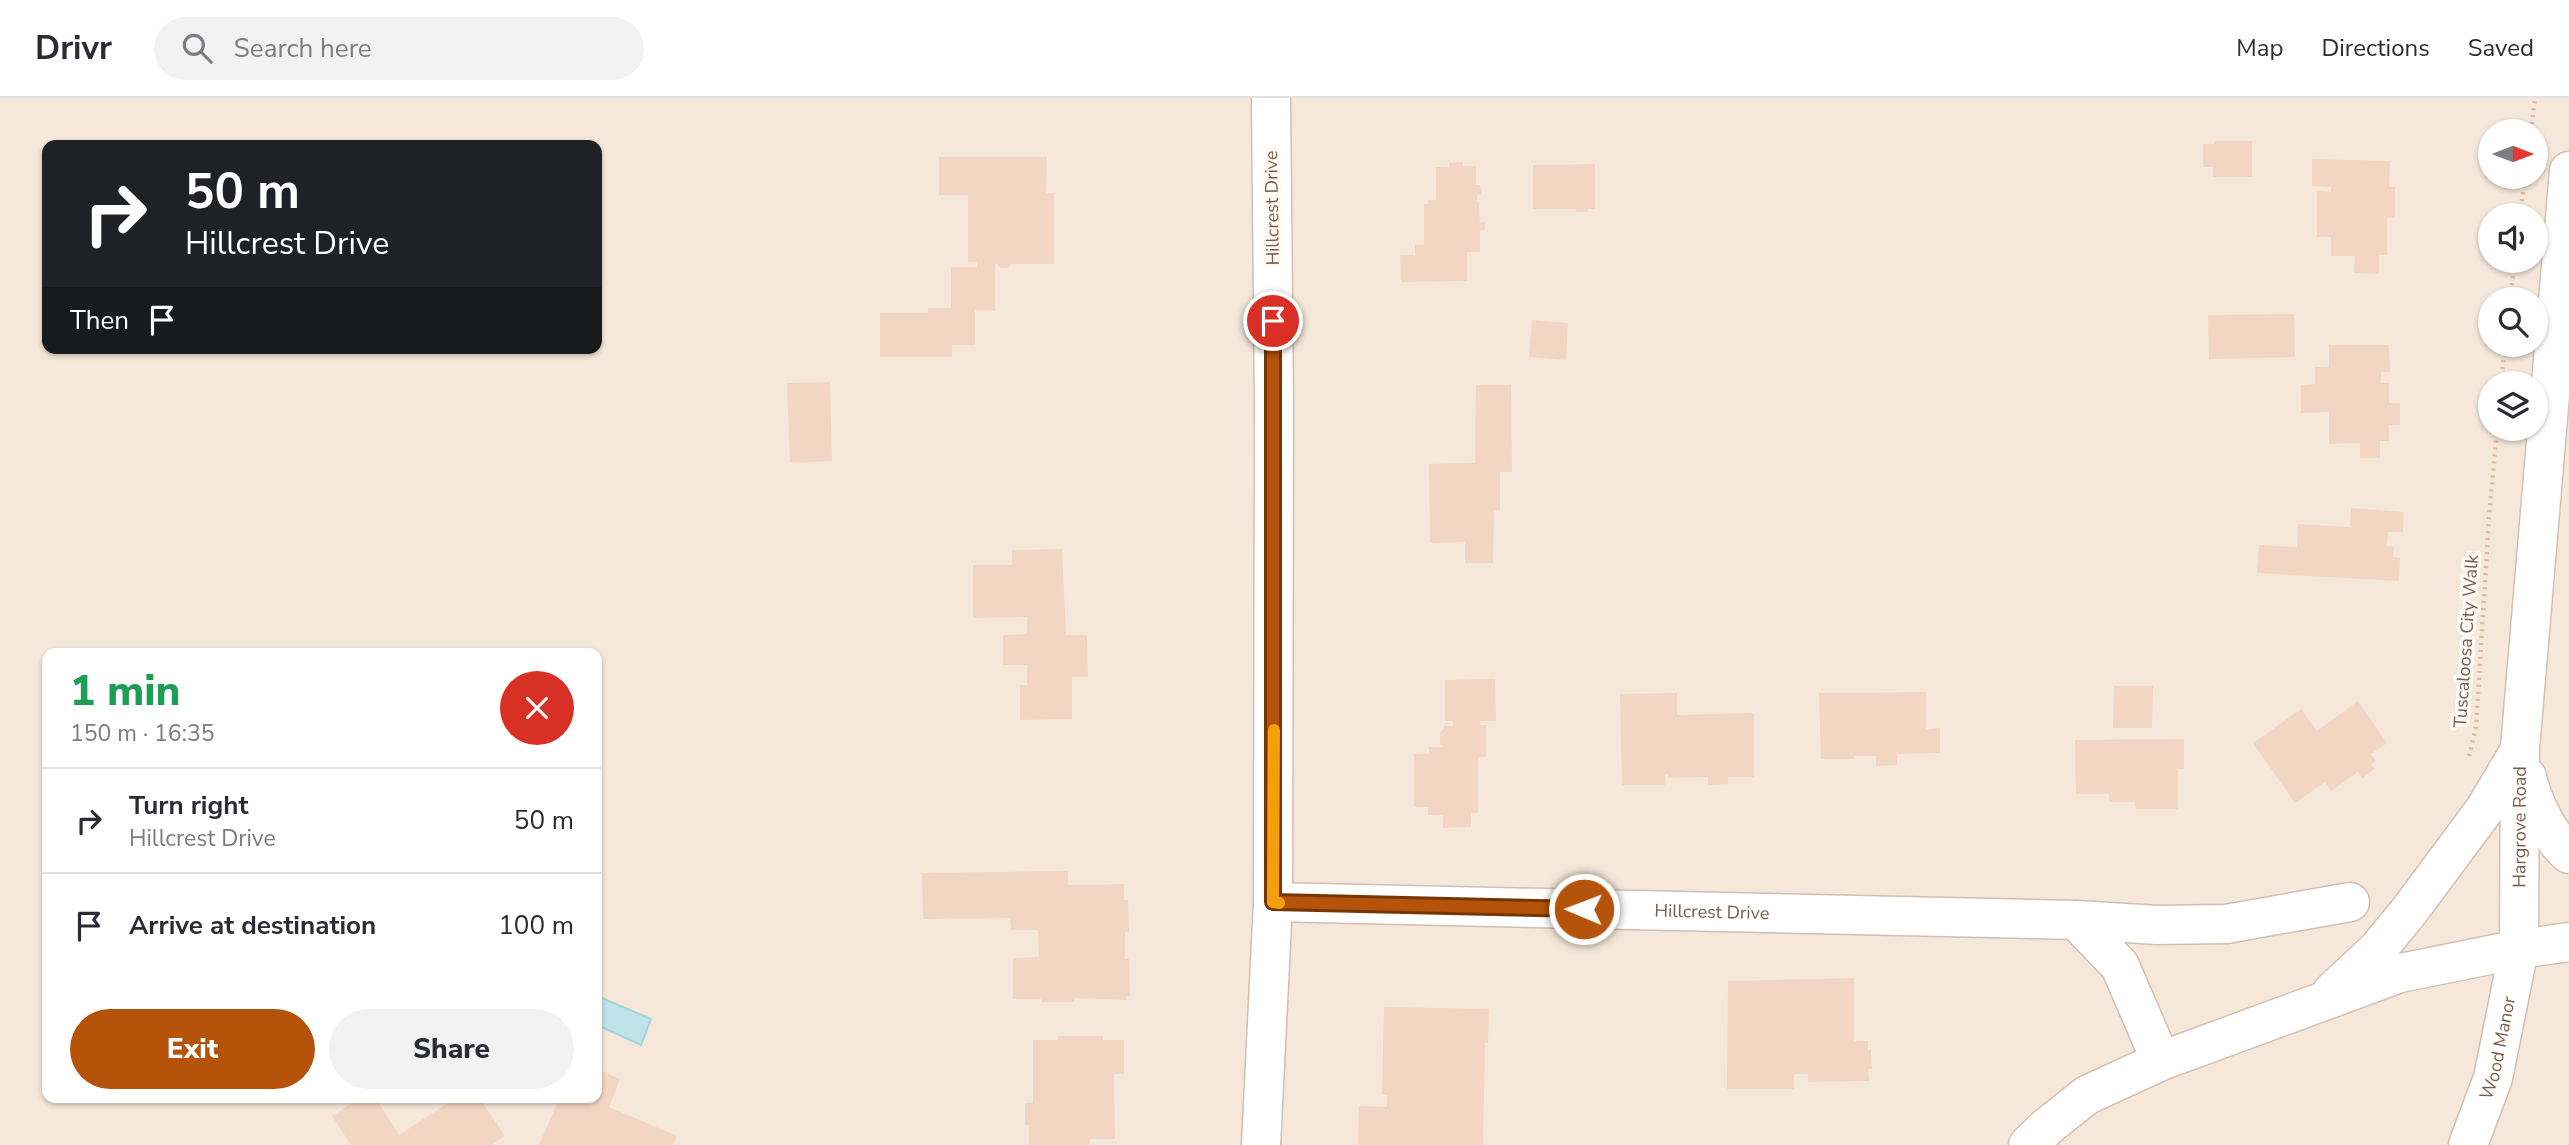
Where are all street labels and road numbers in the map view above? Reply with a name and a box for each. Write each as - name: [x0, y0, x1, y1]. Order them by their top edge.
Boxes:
- street label: Hillcrest Drive: [1259, 150, 1285, 266]
- street label: Tuscaloosa City Walk: [2448, 553, 2484, 728]
- street label: Hargrove Road: [2507, 766, 2532, 888]
- street label: Hillcrest Drive: [1654, 899, 1770, 925]
- street label: Wood Manor: [2474, 993, 2521, 1103]

